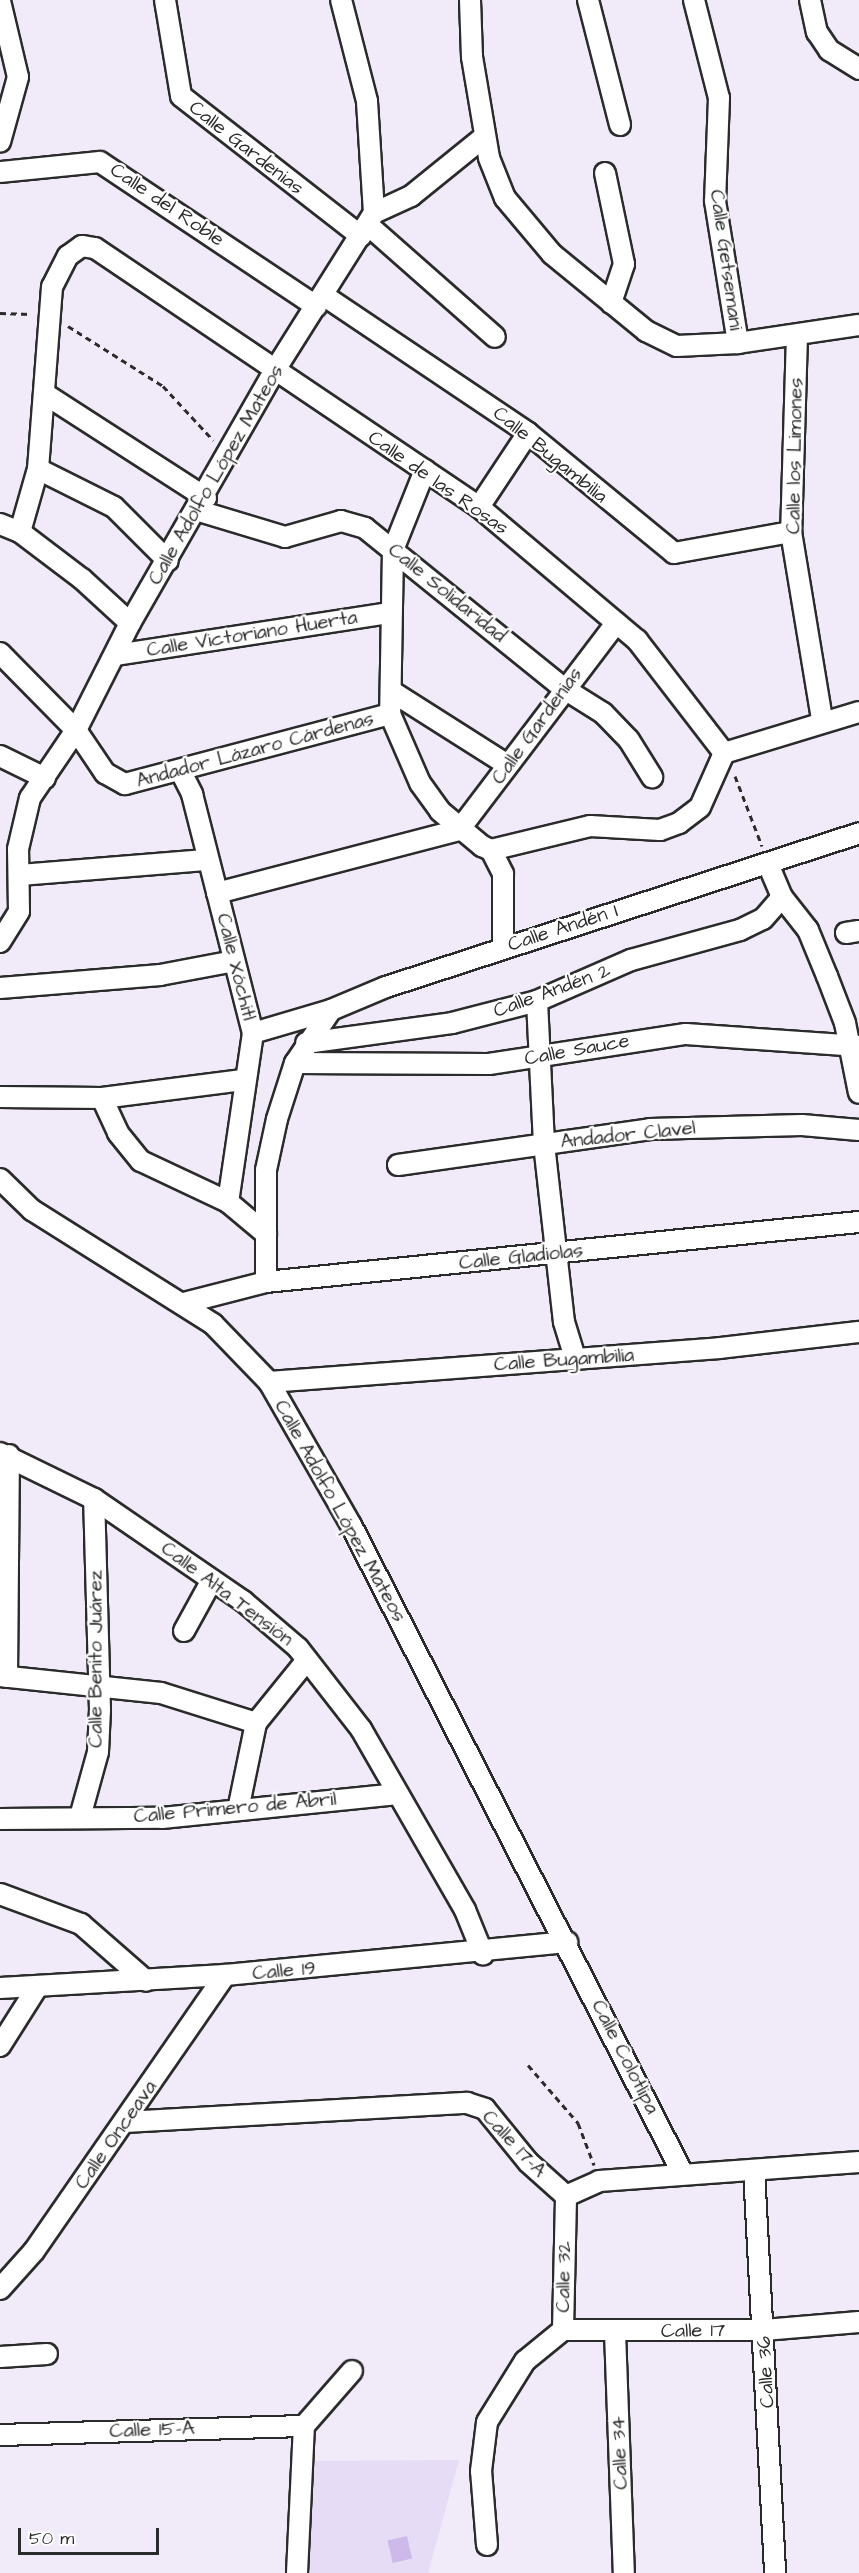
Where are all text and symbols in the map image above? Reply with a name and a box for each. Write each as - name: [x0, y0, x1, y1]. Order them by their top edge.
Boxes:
- street label: Calle Gardenias: [184, 96, 308, 200]
- street label: Calle del Roble: [105, 158, 229, 252]
- street label: Calle Getsemani: [704, 188, 748, 332]
- street label: Calle Adolfo López Mateos: [143, 361, 289, 589]
- street label: Calle los Limones: [782, 378, 808, 534]
- street label: Calle Bugambilia: [488, 401, 612, 509]
- street label: Calle de las Rosas: [363, 426, 513, 540]
- street label: Calle Solidaridad: [383, 538, 511, 648]
- street label: Calle Victoriano Huerta: [145, 605, 359, 663]
- street label: Calle Gardenias: [486, 663, 588, 789]
- street label: Andador Lázaro Cárdenas: [134, 707, 376, 793]
- street label: Calle Andén I: [505, 899, 621, 957]
- street label: Calle Xóchitl: [211, 911, 261, 1023]
- street label: Calle Andén 2: [490, 959, 614, 1023]
- street label: Calle Sauce: [523, 1029, 631, 1071]
- street label: Andador Clavel: [559, 1116, 697, 1154]
- street label: Calle Gladiolas: [458, 1239, 584, 1275]
- street label: Calle Bugambilia: [493, 1343, 635, 1377]
- street label: Calle Adolfo López Mateos: [269, 1396, 411, 1626]
- street label: Calle Alta Tensión: [156, 1536, 298, 1652]
- street label: Calle Benito Juárez: [84, 1570, 108, 1748]
- street label: Calle Primero de Abril: [133, 1787, 337, 1829]
- street label: Calle 19: [251, 1956, 317, 1986]
- street label: Calle Colotlipa: [586, 1996, 664, 2118]
- street label: Calle Onceava: [70, 2076, 162, 2194]
- street label: Calle 17-A: [477, 2105, 551, 2183]
- street label: Calle 32: [551, 2241, 577, 2313]
- street label: Calle 17: [661, 2318, 725, 2344]
- street label: Calle 36: [752, 2335, 780, 2409]
- street label: Calle 34: [607, 2416, 633, 2490]
- street label: Calle 15-A: [109, 2417, 195, 2443]
- scale bar: [21, 2516, 162, 2554]
- text: 50 m: [29, 2526, 74, 2551]

